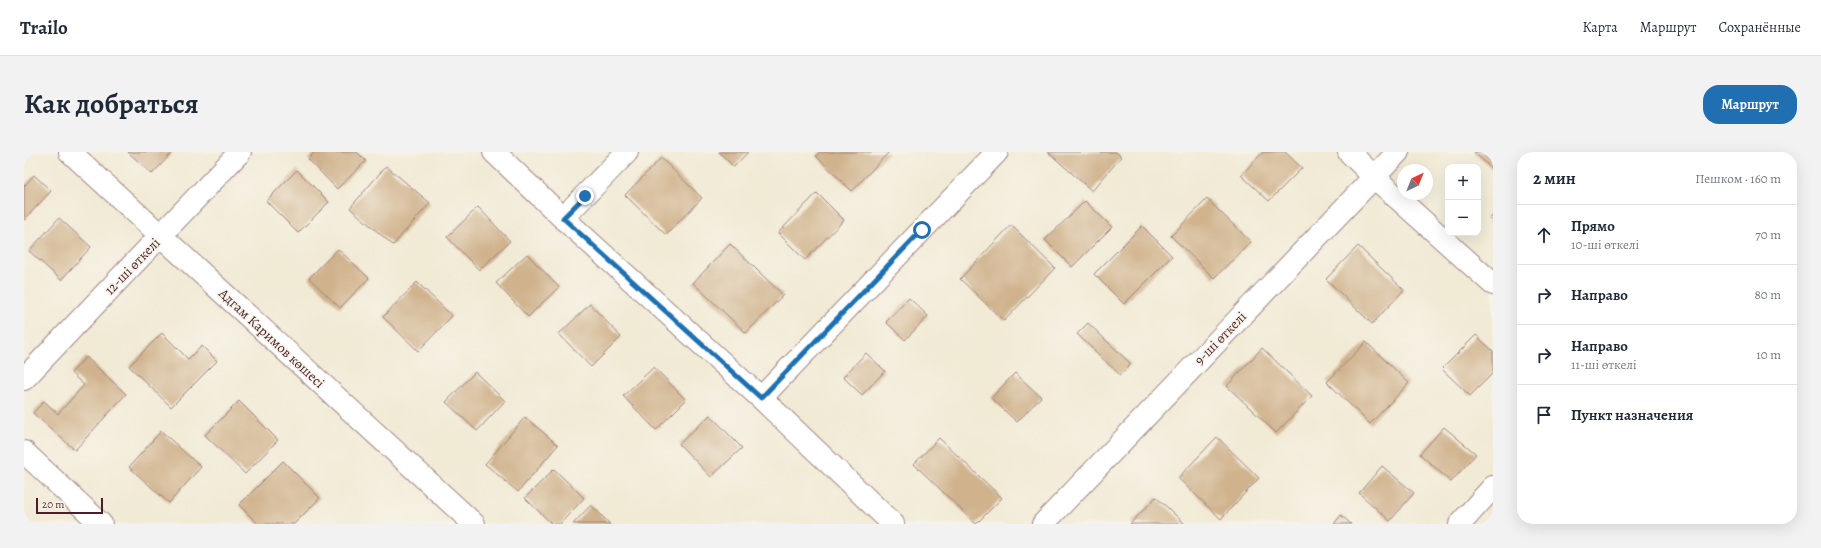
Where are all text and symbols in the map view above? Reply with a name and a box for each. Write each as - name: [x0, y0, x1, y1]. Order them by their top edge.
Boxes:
- text: Trailo: [20, 15, 68, 41]
- text: Карта: [1583, 18, 1618, 37]
- text: Маршрут: [1640, 18, 1696, 37]
- text: Сохранённые: [1718, 18, 1801, 37]
- text: Как добраться: [24, 85, 199, 123]
- button: Маршрут: [1703, 85, 1797, 124]
- north arrow: [1397, 164, 1433, 200]
- map controls: [1445, 164, 1481, 236]
- button: +: [1445, 164, 1481, 200]
- text: 2 мин: [1533, 167, 1576, 190]
- text: Пешком · 160 m: [1695, 170, 1781, 187]
- route end: [576, 187, 594, 205]
- button: −: [1445, 200, 1481, 236]
- text: Прямо: [1571, 216, 1615, 236]
- route start: [913, 221, 931, 239]
- icon: ahead: [1533, 224, 1555, 246]
- text: 70 m: [1755, 226, 1781, 243]
- street label: 12-ші өткелі: [100, 234, 164, 299]
- text: 10-ші өткелі: [1571, 236, 1639, 253]
- street label: Адгам Каримов көшесі: [214, 284, 329, 392]
- icon: right: [1533, 284, 1555, 306]
- text: Направо: [1571, 285, 1628, 305]
- text: 80 m: [1754, 286, 1781, 303]
- street label: 9-ші өткелі: [1190, 307, 1251, 369]
- text: Направо: [1571, 336, 1628, 356]
- icon: right: [1533, 344, 1555, 366]
- text: 10 m: [1756, 346, 1781, 363]
- text: 11-ші өткелі: [1571, 356, 1637, 373]
- icon: arrive: [1533, 404, 1555, 426]
- text: Пункт назначения: [1571, 405, 1693, 425]
- scale bar: [36, 496, 103, 515]
- text: 20 m: [42, 497, 64, 512]

